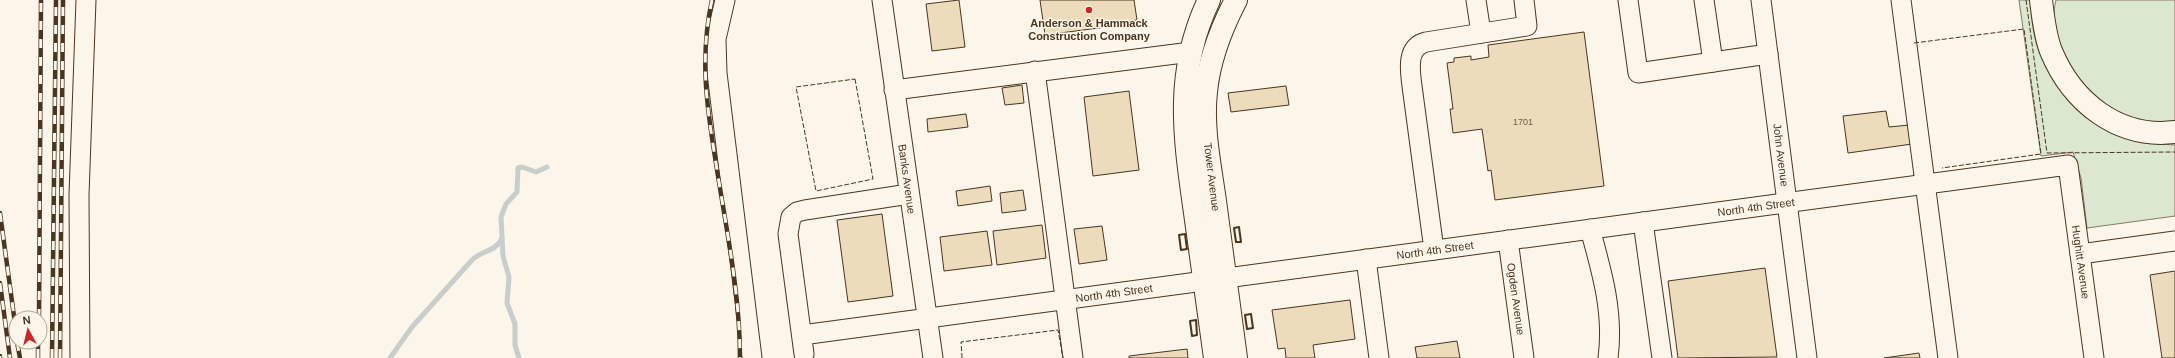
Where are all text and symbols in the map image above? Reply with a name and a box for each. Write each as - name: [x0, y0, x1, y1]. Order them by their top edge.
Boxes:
- marker: Anderson & Hammack Construction Company: [1084, 5, 1094, 15]
- place label: Anderson & Hammack Construction Company: [1028, 17, 1151, 42]
- house number: 1701: [1513, 117, 1533, 127]
- street label: John Avenue: [1771, 123, 1791, 187]
- street label: Tower Avenue: [1202, 142, 1222, 212]
- street label: Banks Avenue: [896, 143, 918, 215]
- street label: North 4th Street: [1717, 196, 1795, 218]
- street label: Hughitt Avenue: [2070, 224, 2092, 300]
- street label: North 4th Street: [1396, 239, 1474, 261]
- street label: Ogden Avenue: [1505, 262, 1527, 336]
- street label: North 4th Street: [1075, 282, 1153, 304]
- north arrow: [8, 310, 48, 350]
- text: N: [22, 314, 31, 327]

